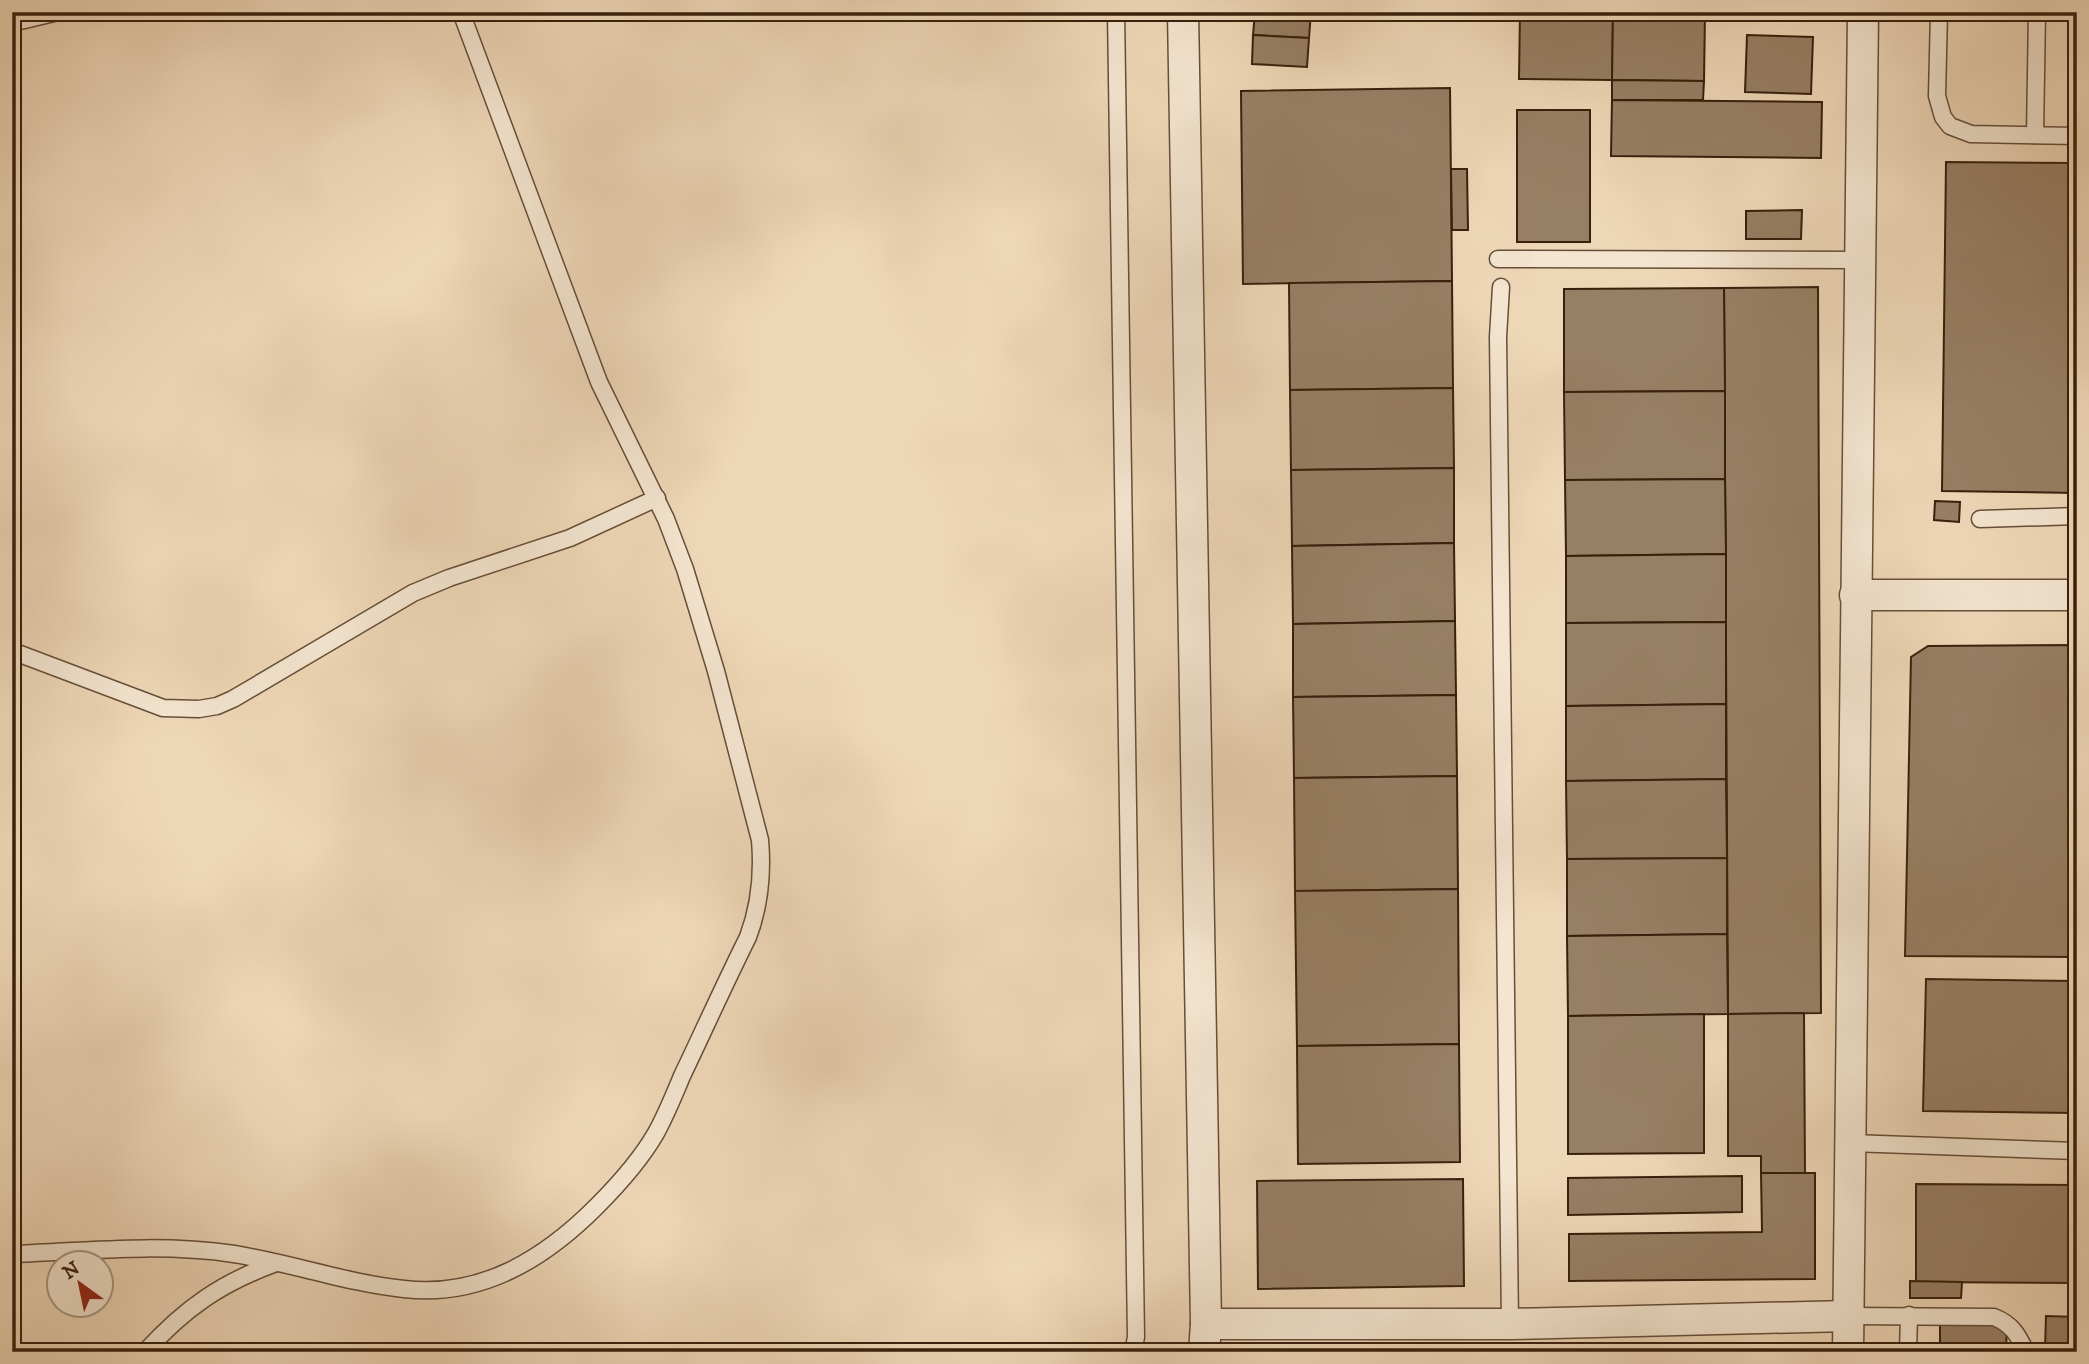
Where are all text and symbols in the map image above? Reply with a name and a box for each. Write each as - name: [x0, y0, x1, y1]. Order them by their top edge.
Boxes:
- north arrow: [46, 1248, 116, 1318]
- text: N: [59, 1257, 85, 1285]

